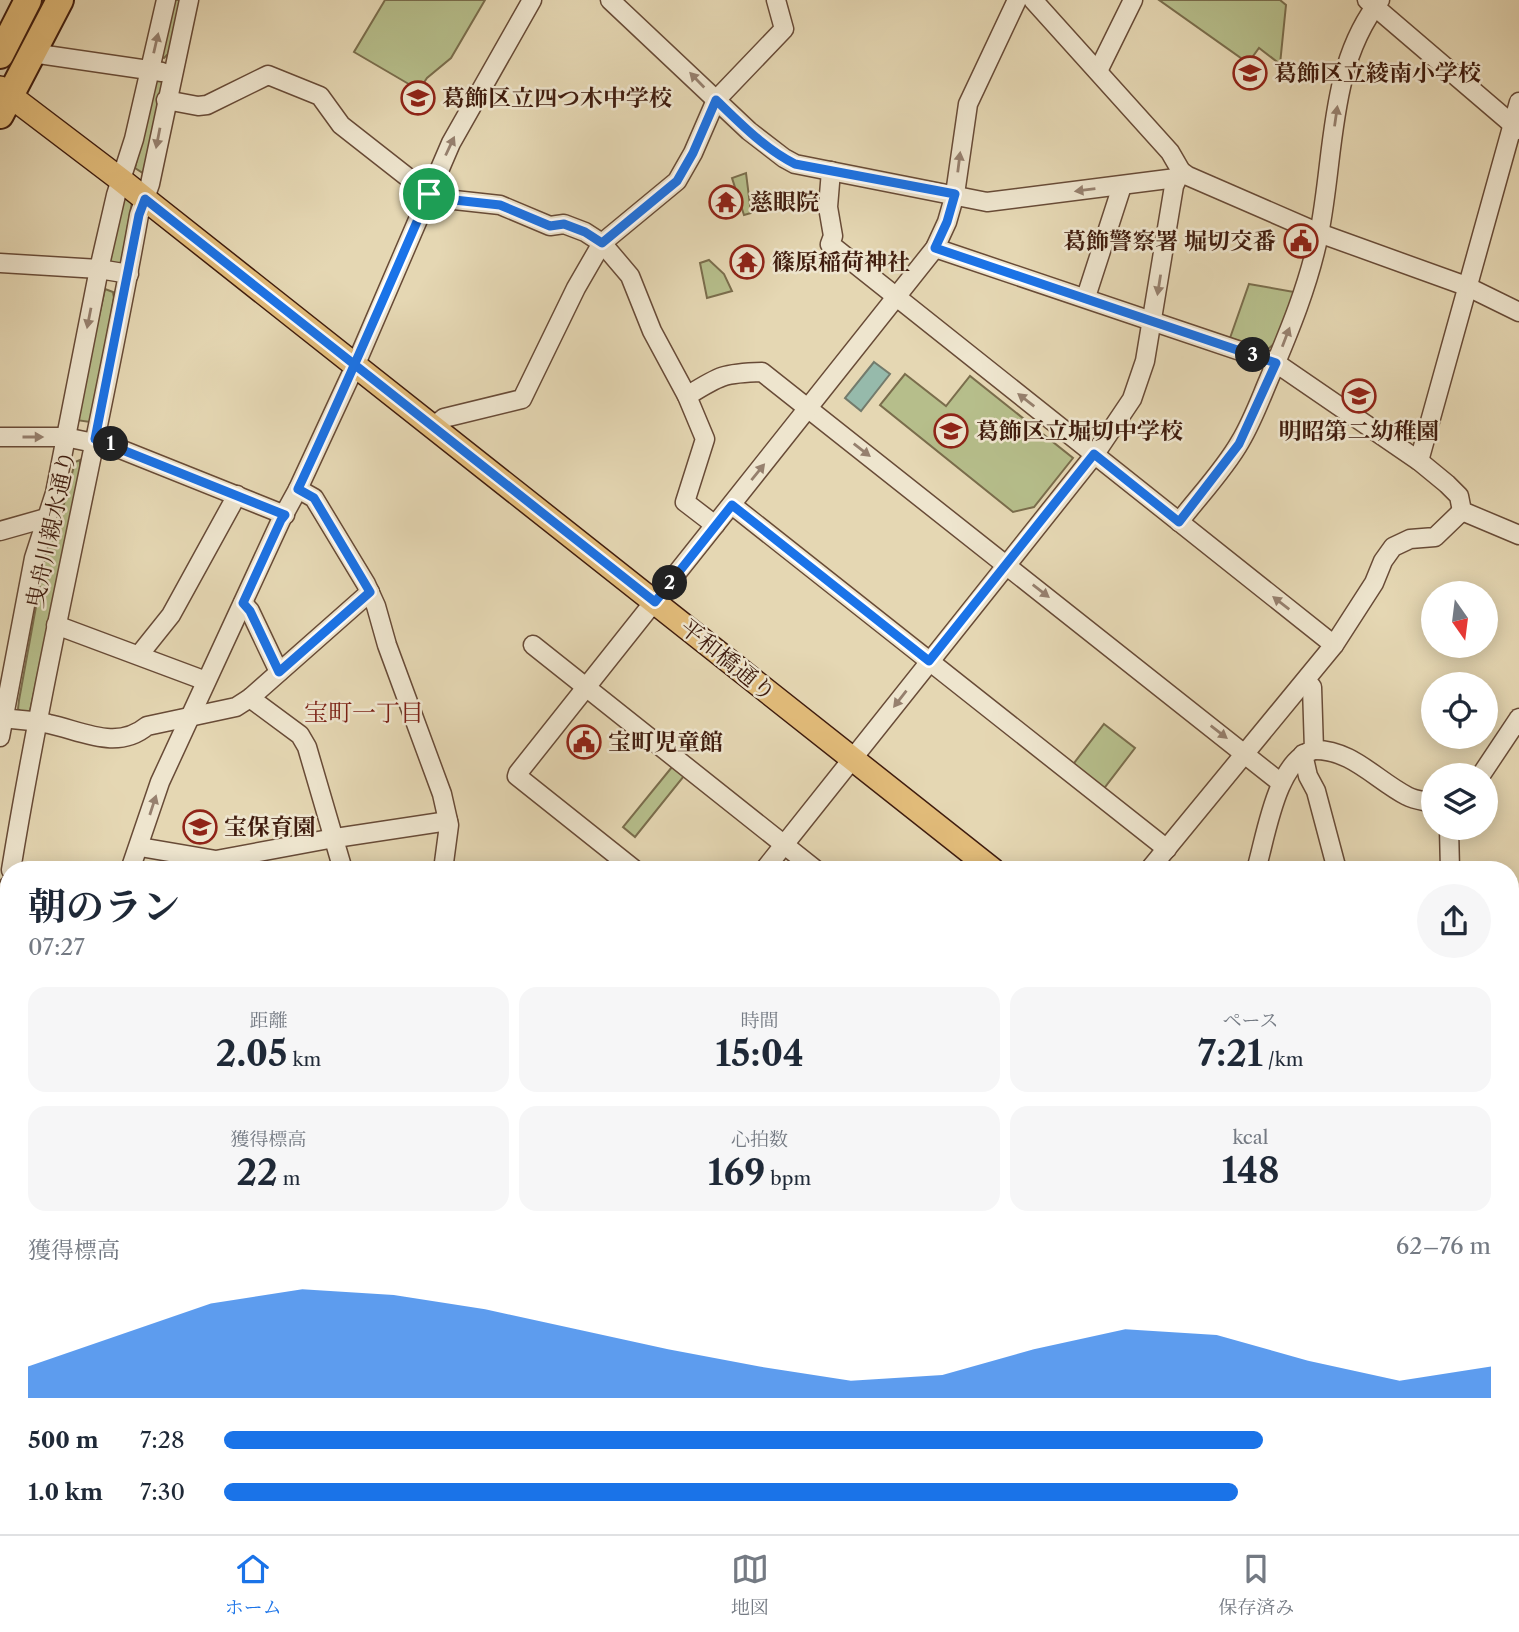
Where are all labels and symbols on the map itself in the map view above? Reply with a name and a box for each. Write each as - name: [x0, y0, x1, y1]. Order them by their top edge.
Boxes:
- one-way arrow: [151, 32, 162, 54]
- school or university icon: 葛飾区立綾南小学校: [1231, 54, 1269, 92]
- place label: 葛飾区立綾南小学校: [1274, 59, 1481, 87]
- one-way arrow: [688, 72, 705, 89]
- school or university icon: 葛飾区立四つ木中学校: [399, 79, 437, 117]
- place label: 葛飾区立四つ木中学校: [442, 84, 672, 112]
- one-way arrow: [1330, 105, 1341, 127]
- one-way arrow: [153, 127, 164, 149]
- one-way arrow: [444, 136, 456, 156]
- one-way arrow: [953, 151, 964, 173]
- pin: [399, 164, 459, 224]
- temple icon: 慈眼院: [707, 183, 745, 221]
- one-way arrow: [1073, 185, 1095, 196]
- place label: 慈眼院: [750, 188, 819, 216]
- public building icon: 葛飾警察署 堀切交番: [1282, 222, 1320, 260]
- place label: 葛飾警察署 堀切交番: [1063, 227, 1276, 255]
- temple icon: 篠原稲荷神社: [728, 243, 766, 281]
- place label: 篠原稲荷神社: [772, 248, 910, 276]
- one-way arrow: [1153, 274, 1164, 296]
- one-way arrow: [83, 307, 94, 329]
- one-way arrow: [1281, 327, 1292, 348]
- pin: 3: [1236, 338, 1270, 372]
- school or university icon: 明昭第二幼稚園: [1340, 377, 1378, 415]
- one-way arrow: [1017, 393, 1035, 408]
- school or university icon: 葛飾区立堀切中学校: [932, 412, 970, 450]
- place label: 葛飾区立堀切中学校: [976, 417, 1183, 445]
- place label: 明昭第二幼稚園: [1279, 417, 1440, 445]
- pin: 1: [94, 426, 128, 462]
- one-way arrow: [22, 431, 44, 443]
- one-way arrow: [854, 442, 871, 457]
- street label: 曳舟川親水通り: [21, 447, 81, 611]
- one-way arrow: [750, 463, 765, 480]
- pin: 2: [652, 566, 688, 600]
- north arrow: [1421, 581, 1498, 658]
- one-way arrow: [1031, 584, 1049, 599]
- one-way arrow: [1272, 595, 1290, 610]
- street label: 平和橋通り: [675, 613, 781, 707]
- one-way arrow: [892, 689, 907, 707]
- district label: 宝町一丁目: [304, 698, 424, 727]
- public building icon: 宝町児童館: [565, 723, 603, 761]
- one-way arrow: [1210, 725, 1228, 740]
- place label: 宝町児童館: [608, 728, 723, 756]
- one-way arrow: [148, 795, 158, 816]
- school or university icon: 宝保育園: [181, 808, 219, 846]
- place label: 宝保育園: [224, 813, 316, 841]

